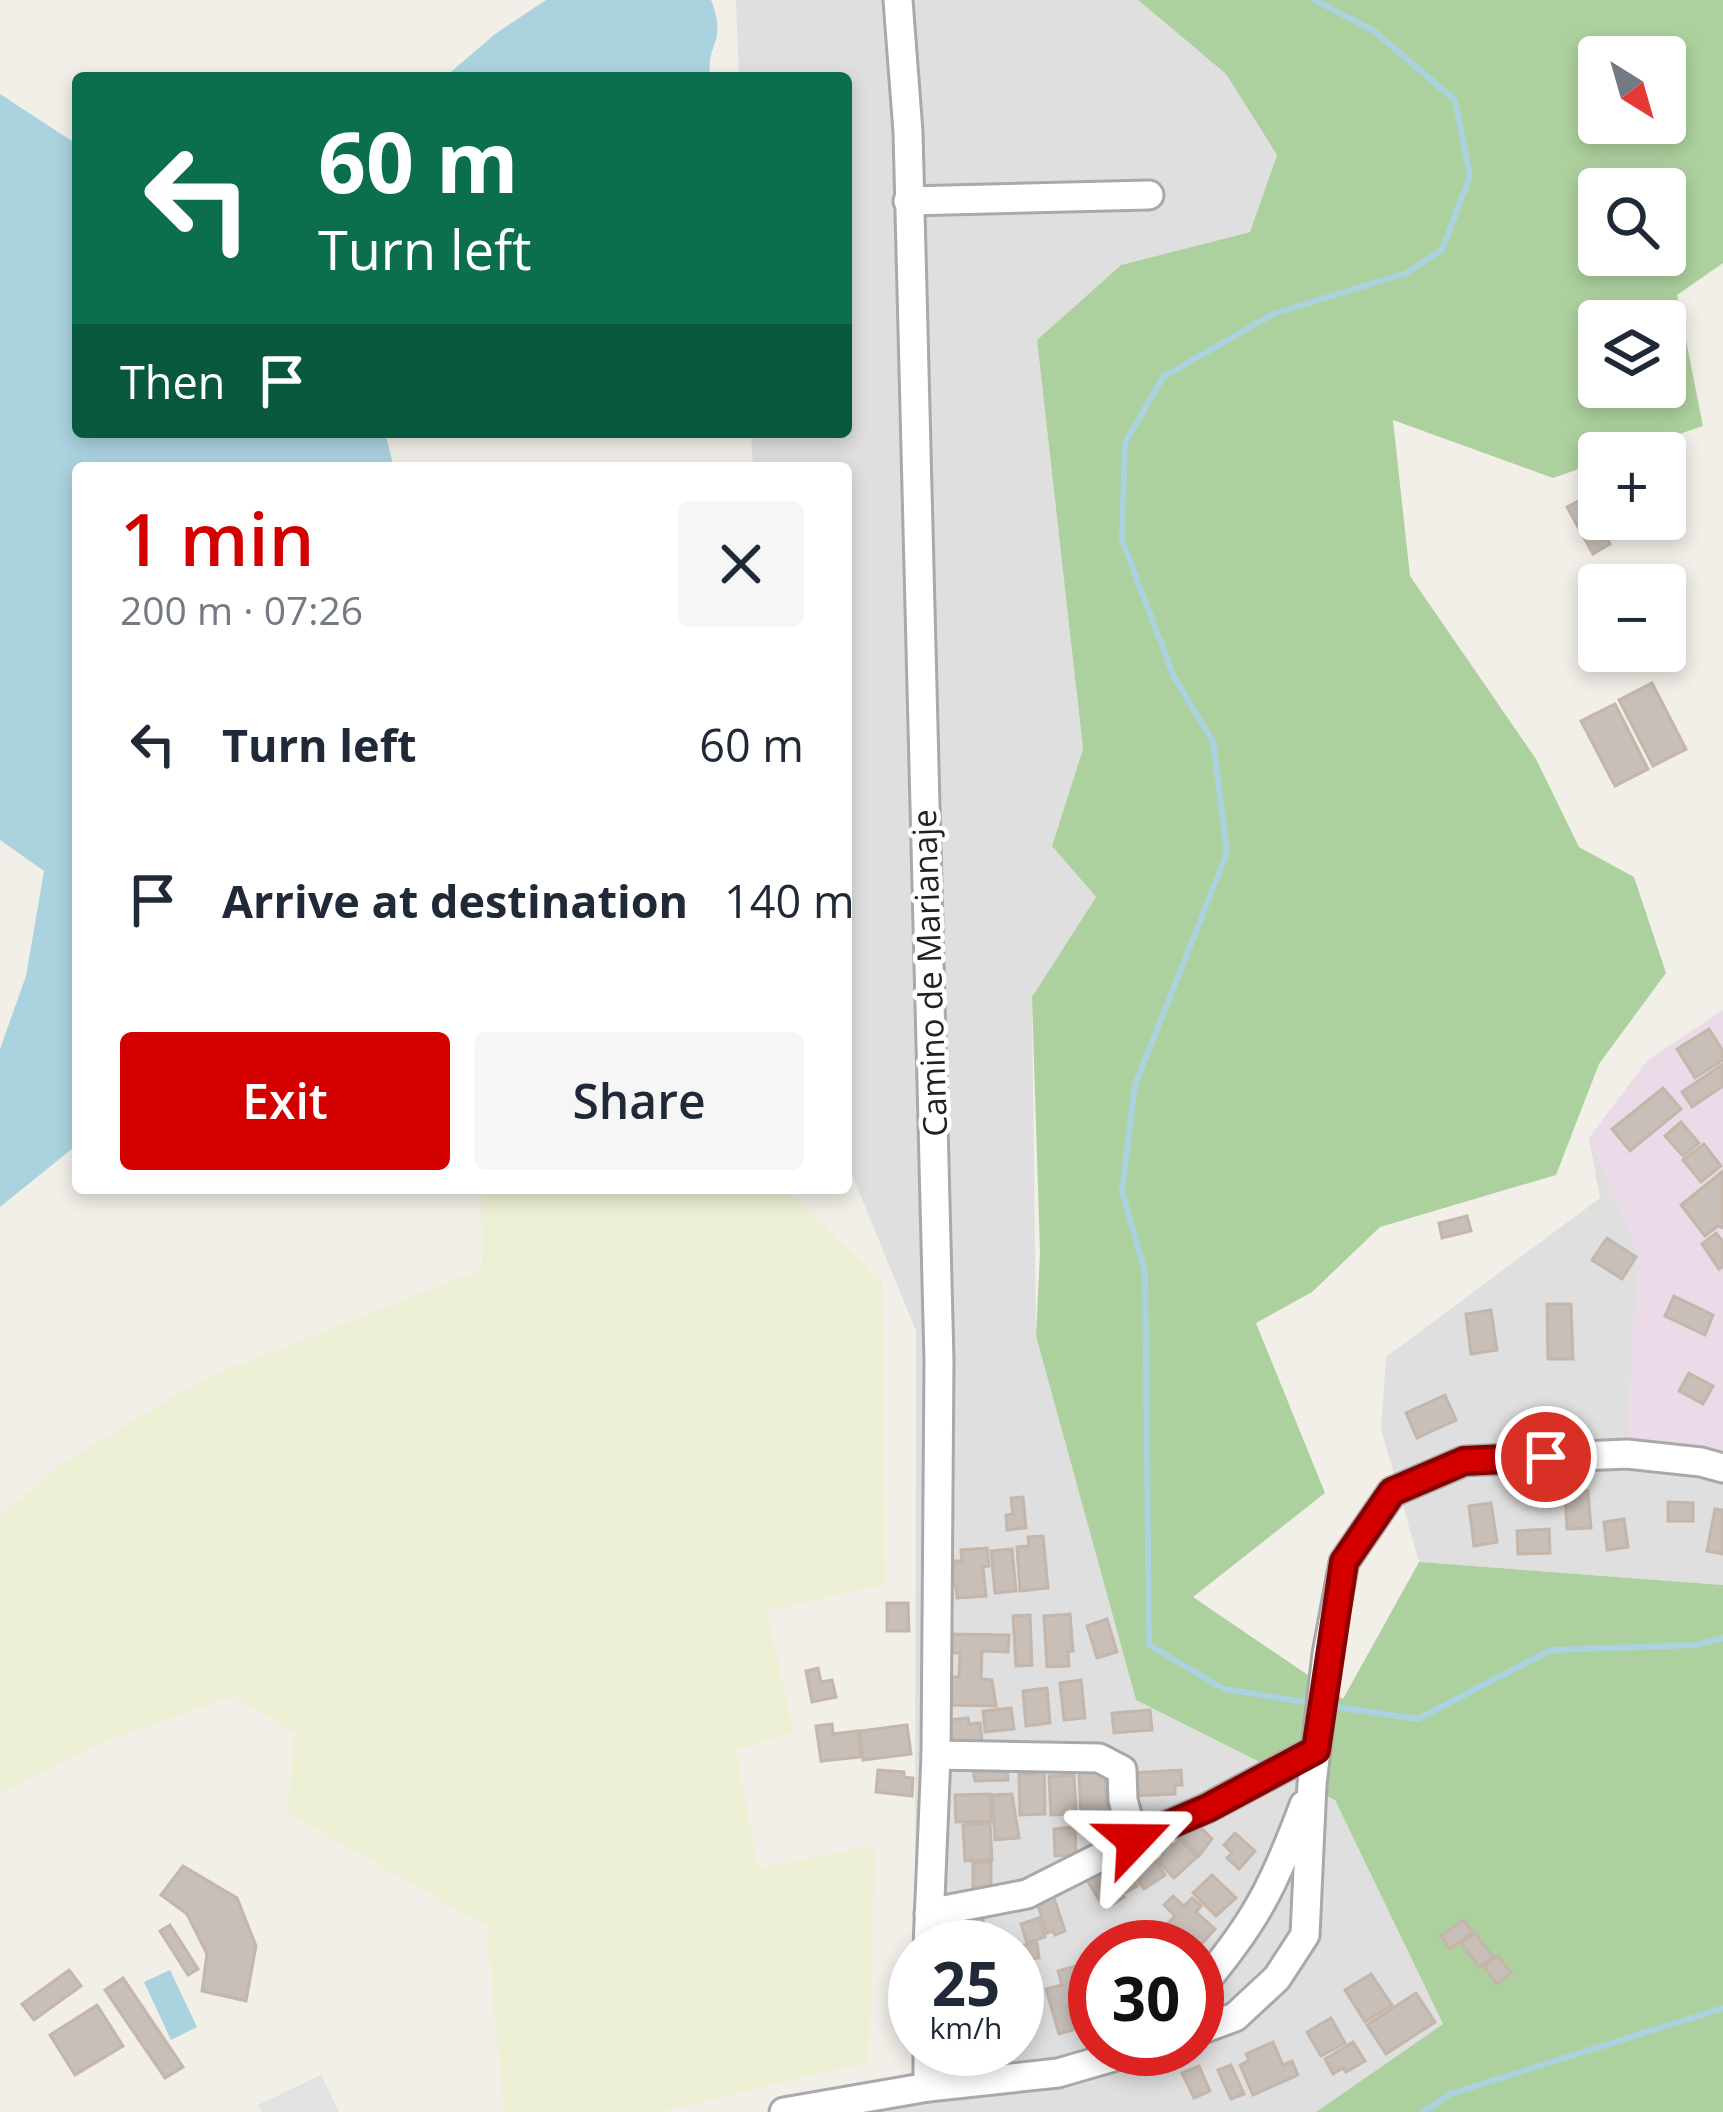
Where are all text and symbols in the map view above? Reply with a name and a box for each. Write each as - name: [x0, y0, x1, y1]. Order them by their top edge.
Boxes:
- north arrow: [1578, 36, 1686, 144]
- map controls: [1578, 36, 1686, 672]
- text: 60 m: [318, 103, 518, 218]
- icon: left: [120, 120, 276, 276]
- button: search: [1578, 168, 1686, 276]
- text: Turn left: [318, 212, 531, 286]
- button: layers: [1578, 300, 1686, 408]
- icon: arrive: [249, 348, 315, 414]
- text: Then: [120, 351, 225, 412]
- button: +: [1578, 432, 1686, 540]
- text: 1 min: [120, 489, 314, 587]
- button: close: [678, 501, 804, 627]
- button: −: [1578, 564, 1686, 672]
- text: 200 m · 07:26: [120, 583, 363, 636]
- icon: left: [120, 711, 186, 777]
- text: Turn left: [222, 714, 417, 775]
- text: 60 m: [699, 714, 804, 775]
- street label: Camino de Marianaje: [901, 809, 957, 1137]
- icon: arrive: [120, 867, 186, 933]
- text: Arrive at destination: [222, 870, 688, 931]
- text: 140 m: [724, 870, 855, 931]
- button: Exit: [120, 1032, 450, 1170]
- button: Share: [474, 1032, 804, 1170]
- pin: [1495, 1406, 1597, 1508]
- icon: arrive: [1513, 1424, 1579, 1490]
- position arrow: [1071, 1777, 1197, 1903]
- speed limit sign: 30: [1068, 1920, 1224, 2076]
- text: 25: [932, 1942, 1000, 2024]
- text: km/h: [930, 2007, 1002, 2048]

